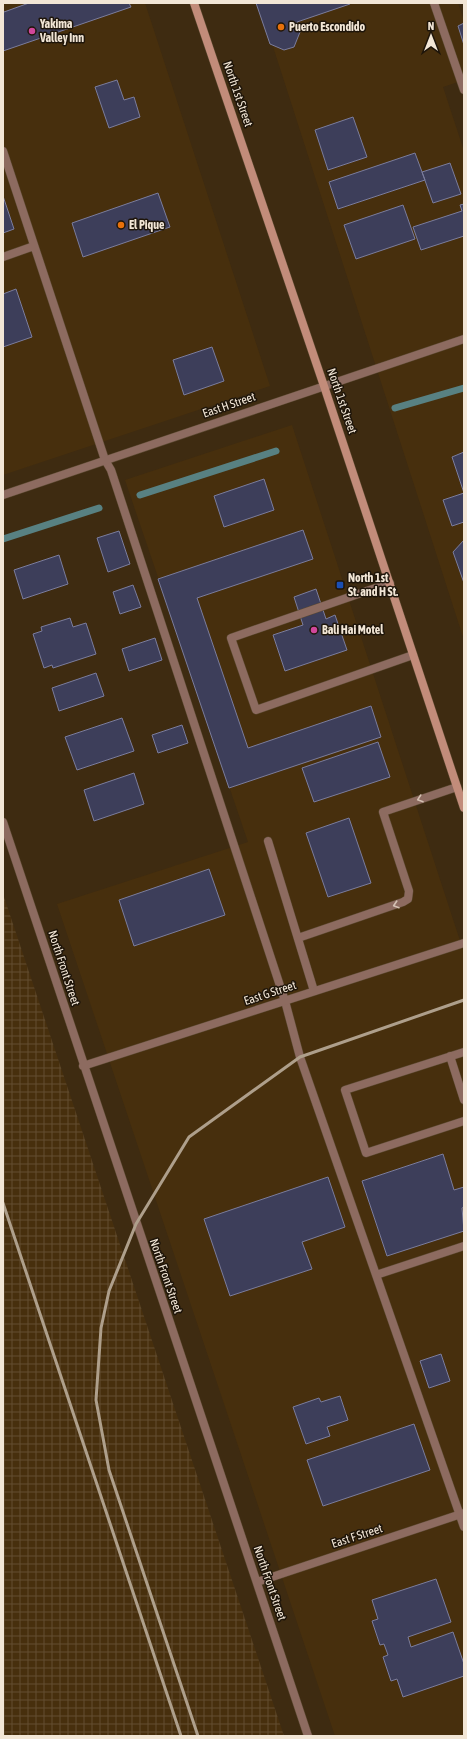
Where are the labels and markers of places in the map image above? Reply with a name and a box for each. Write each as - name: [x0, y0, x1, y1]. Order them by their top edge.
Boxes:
- place label: Yakima Valley Inn: [39, 17, 84, 45]
- place label: Puerto Escondido: [289, 20, 366, 34]
- marker: Puerto Escondido: [276, 22, 286, 32]
- marker: Yakima Valley Inn: [27, 26, 37, 36]
- place label: El Pique: [129, 218, 165, 232]
- marker: El Pique: [116, 220, 126, 230]
- place label: North 1st St. and H St.: [348, 571, 398, 599]
- marker: North 1st St. and H St.: [335, 580, 345, 590]
- place label: Bali Hai Motel: [322, 623, 384, 637]
- marker: Bali Hai Motel: [309, 625, 319, 635]

